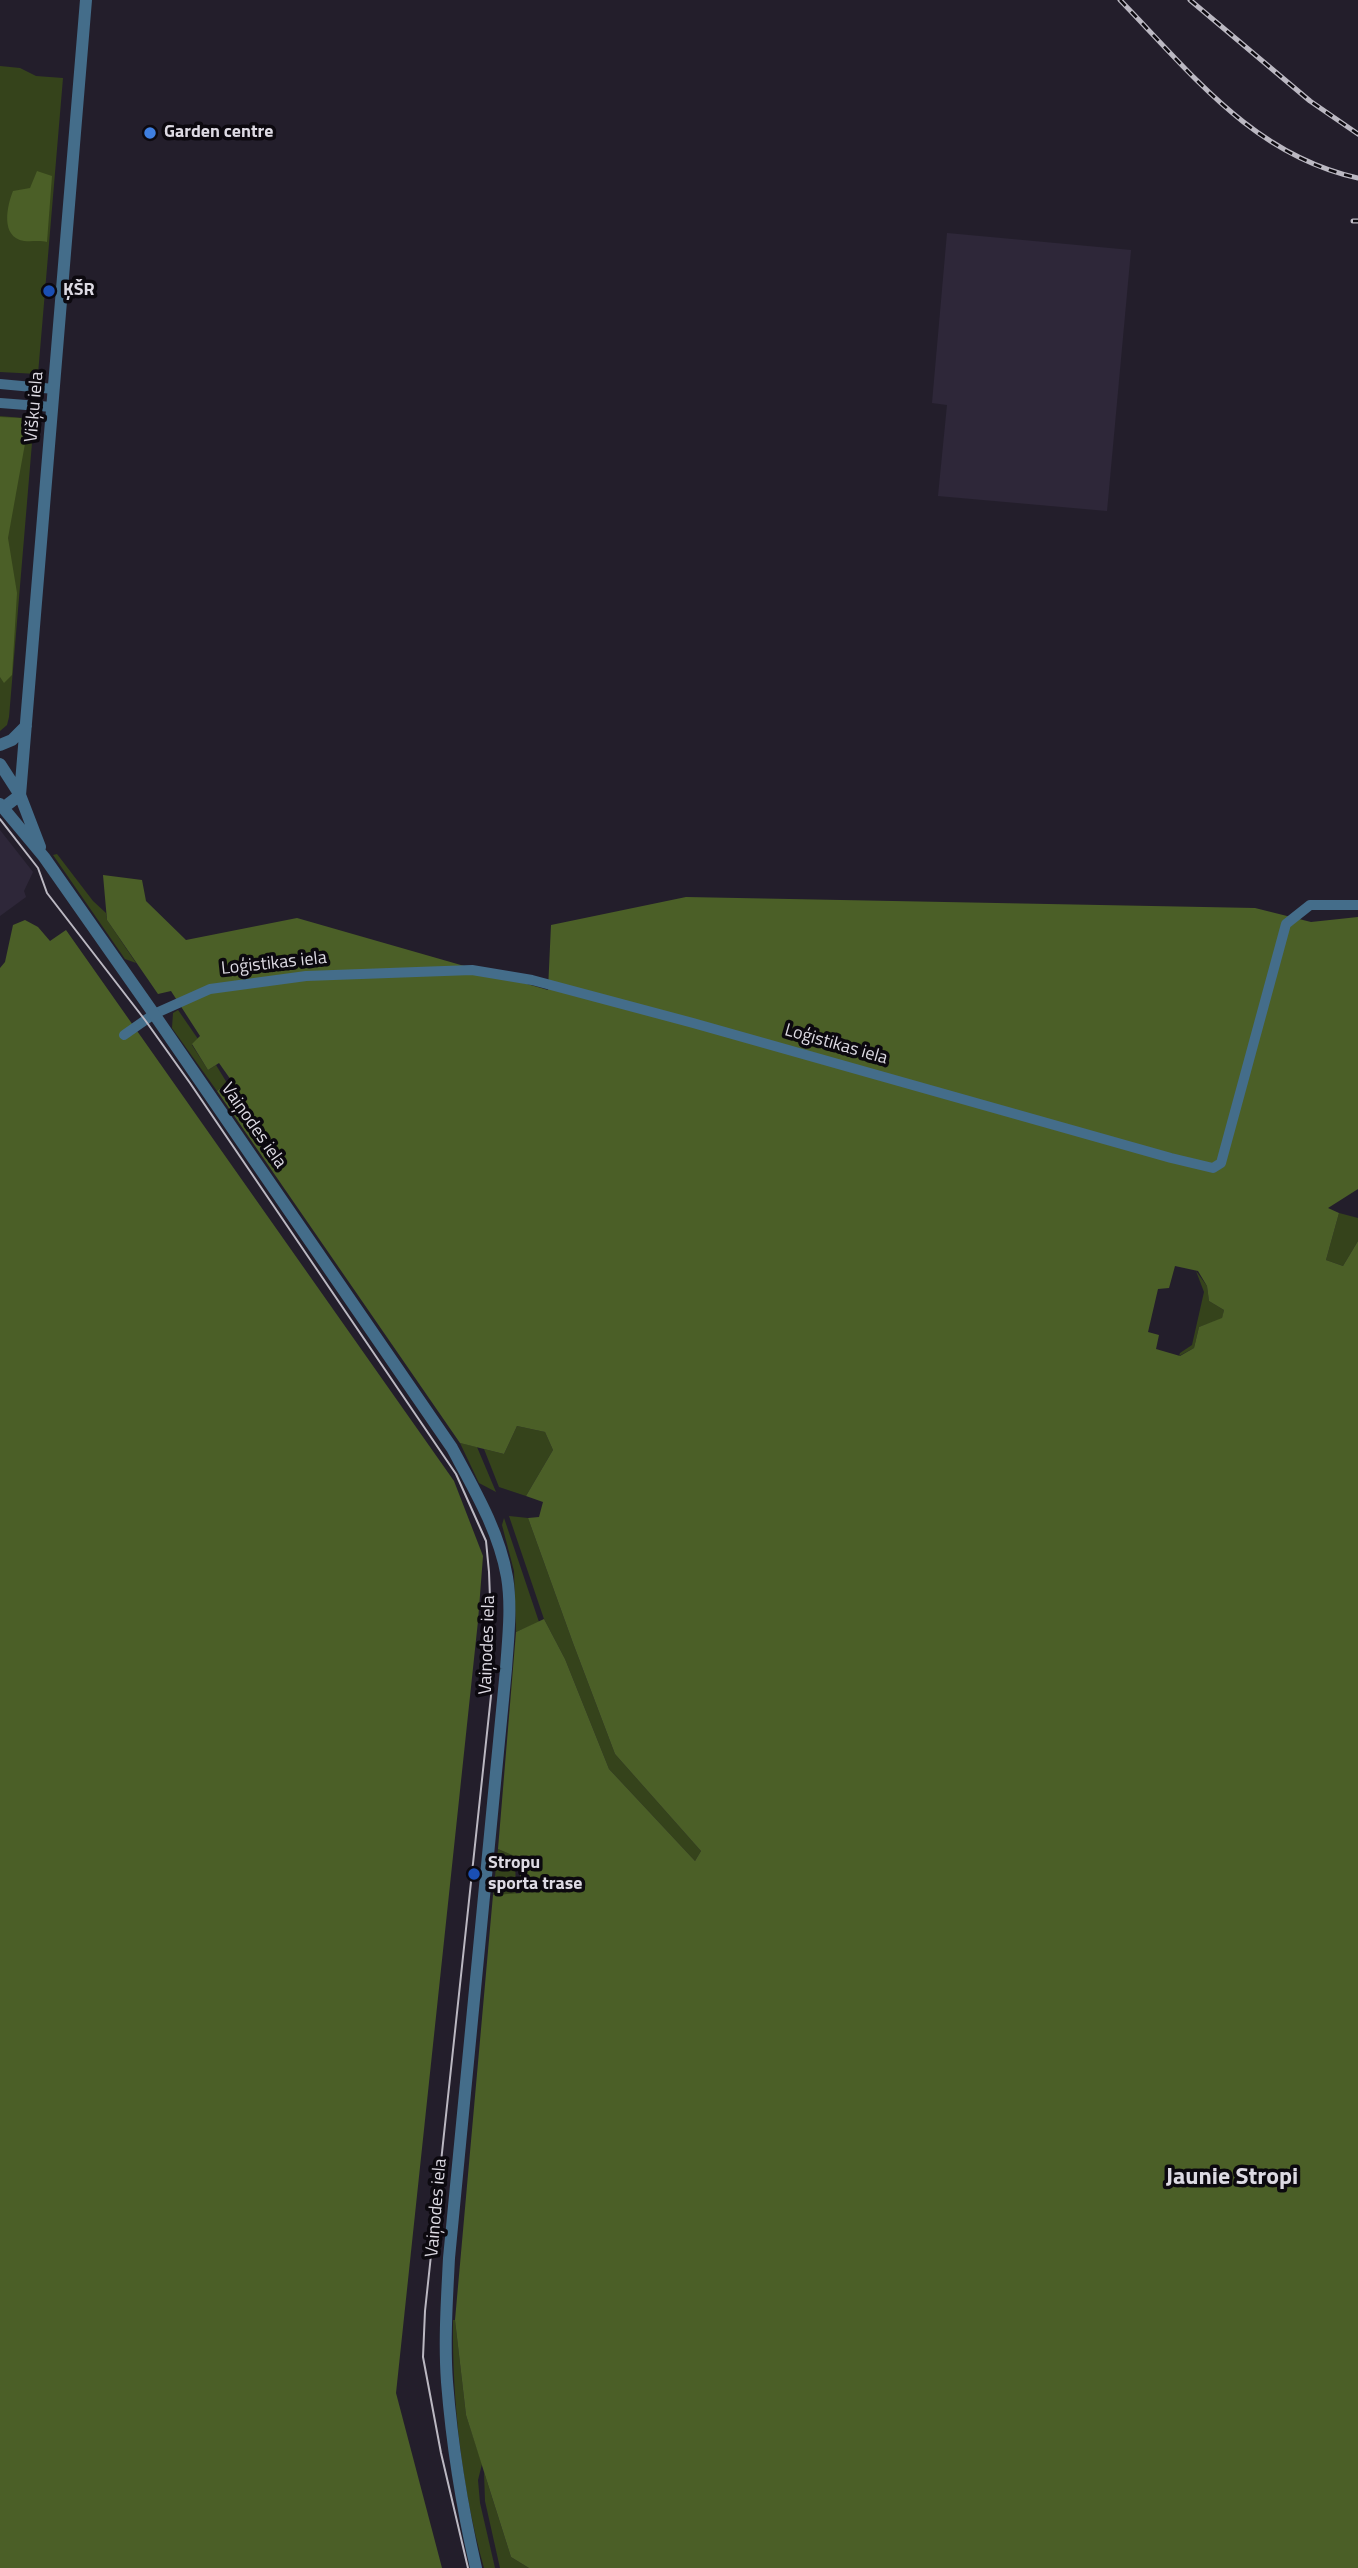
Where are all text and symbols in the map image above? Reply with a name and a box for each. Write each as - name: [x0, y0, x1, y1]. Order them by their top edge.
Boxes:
- place label: Garden centre: [164, 122, 273, 144]
- marker: Garden centre: [142, 125, 158, 141]
- place label: ĶŠR: [63, 280, 95, 302]
- marker: ĶŠR: [41, 283, 57, 299]
- street label: Višķu iela: [21, 371, 49, 443]
- street label: Loģistikas iela: [220, 948, 328, 980]
- street label: Loģistikas iela: [782, 1020, 890, 1070]
- street label: Vaiņodes iela: [216, 1079, 290, 1173]
- street label: Vaiņodes iela: [475, 1595, 501, 1695]
- place label: Stropu sporta trase: [488, 1853, 582, 1896]
- marker: Stropu sporta trase: [466, 1866, 482, 1882]
- street label: Vaiņodes iela: [422, 2158, 452, 2258]
- district label: Jaunie Stropi: [1166, 2164, 1298, 2192]

